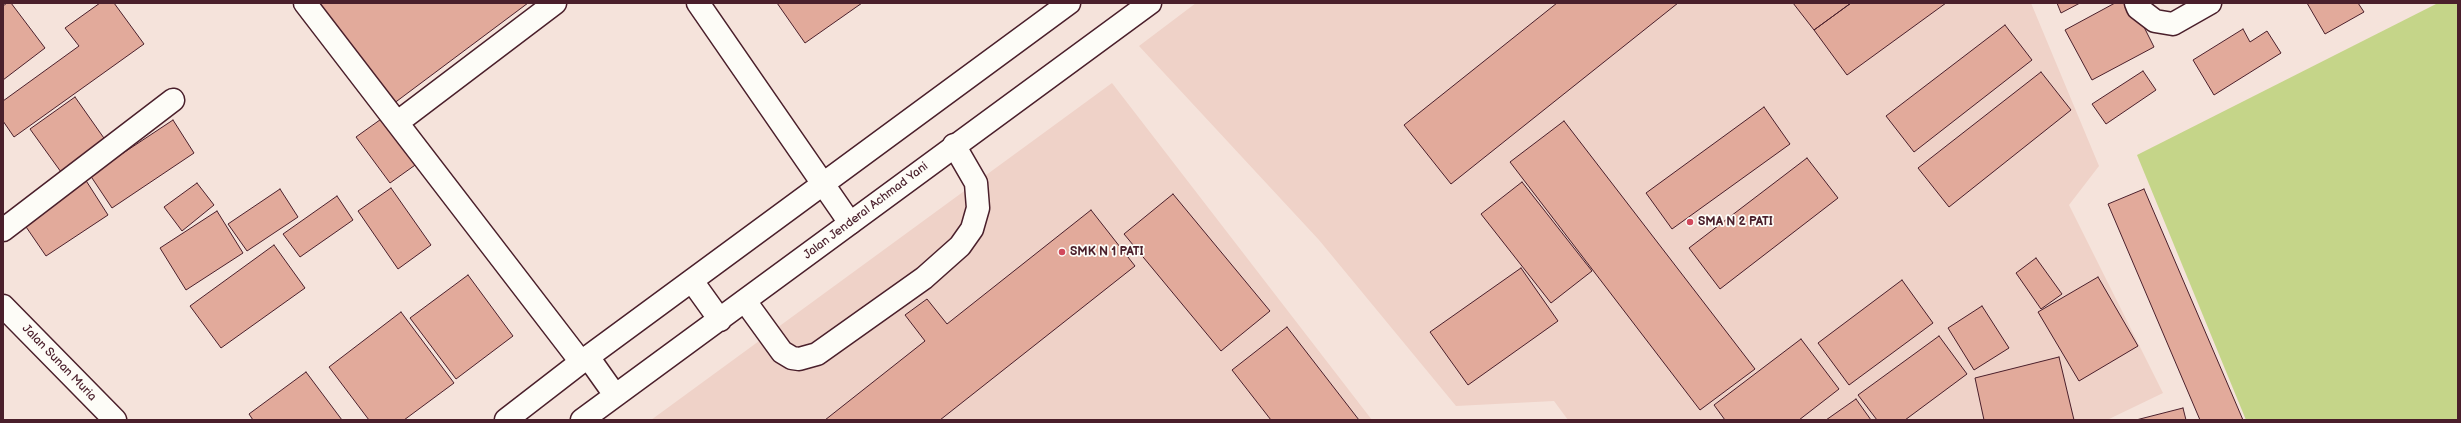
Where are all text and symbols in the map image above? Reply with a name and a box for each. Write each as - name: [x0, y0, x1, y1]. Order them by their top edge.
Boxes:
- street label: Jalan Jenderal Achmad Yani: [801, 159, 931, 263]
- place label: SMA N 2 PATI: [1698, 215, 1773, 229]
- marker: SMA N 2 PATI: [1685, 217, 1695, 227]
- place label: SMK N 1 PATI: [1070, 245, 1144, 259]
- marker: SMK N 1 PATI: [1057, 247, 1067, 257]
- street label: Jalan Sunan Muria: [19, 322, 99, 404]

